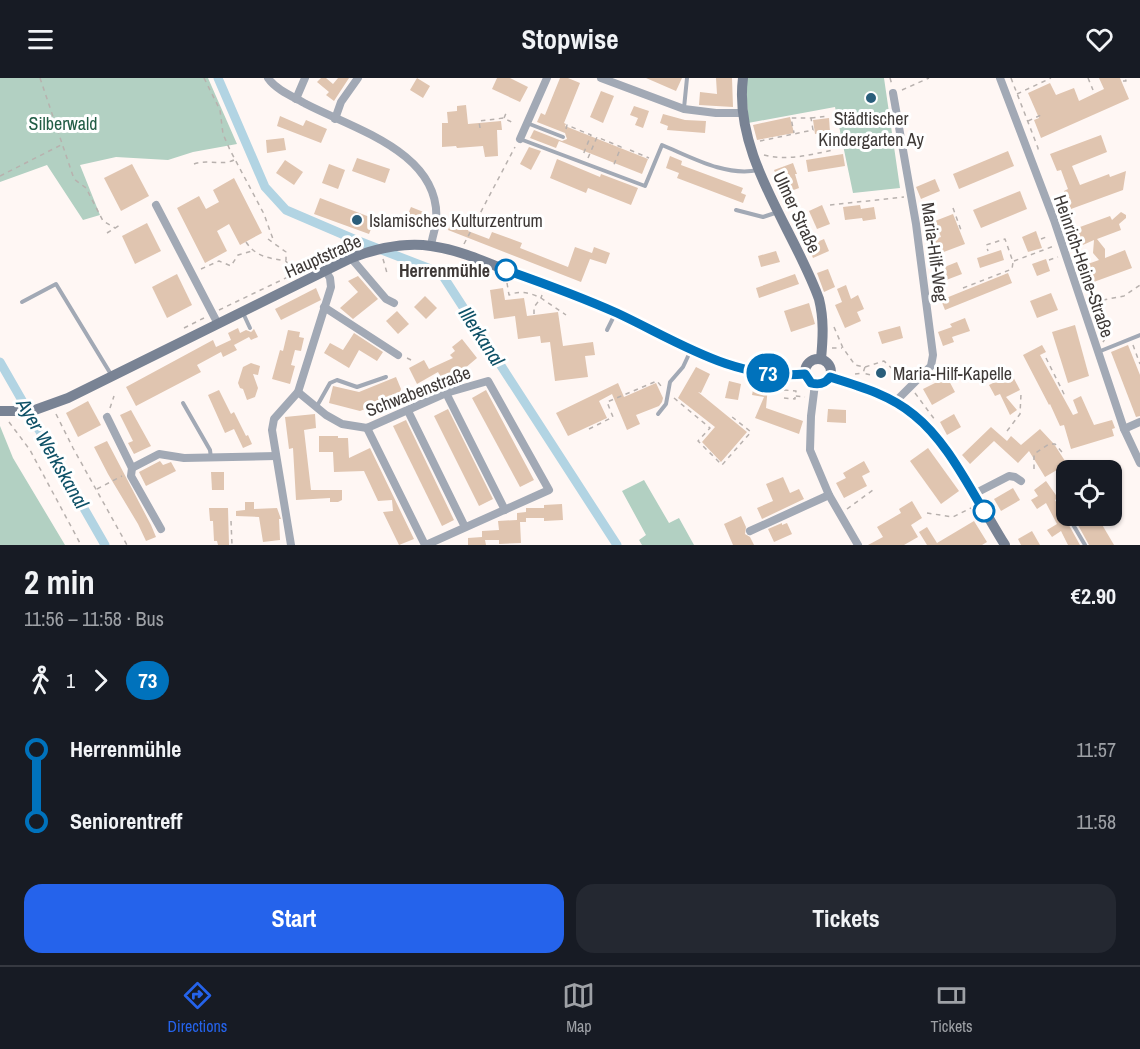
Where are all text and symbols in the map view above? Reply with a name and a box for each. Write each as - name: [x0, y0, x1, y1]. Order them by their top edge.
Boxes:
- text: Stopwise: [521, 21, 619, 57]
- icon: menu: [24, 23, 57, 56]
- icon: heart: [1083, 23, 1116, 56]
- marker: Städtischer Kindergarten Ay: [864, 91, 878, 105]
- place label: Städtischer Kindergarten Ay: [818, 106, 924, 152]
- park label: Silberwald: [29, 111, 97, 136]
- street label: Ulmer Straße: [767, 167, 827, 257]
- street label: Heinrich-Heine-Straße: [1048, 191, 1120, 341]
- street label: Maria-Hilf-Weg: [916, 201, 954, 304]
- place label: Islamisches Kulturzentrum: [369, 208, 543, 233]
- marker: Islamisches Kulturzentrum: [350, 213, 364, 227]
- street label: Hauptstraße: [281, 228, 365, 284]
- place label: Herrenmühle: [399, 258, 490, 283]
- marker: Herrenmühle: [495, 259, 517, 281]
- water label: Illerkanal: [453, 301, 511, 371]
- line badge: 73: [741, 354, 795, 392]
- street label: Schwabenstraße: [362, 359, 474, 423]
- text: 73: [758, 359, 778, 388]
- place label: Maria-Hilf-Kapelle: [893, 361, 1012, 386]
- marker: Maria-Hilf-Kapelle: [874, 366, 888, 380]
- water label: Ayer Werkskanal: [10, 392, 96, 513]
- map controls: [1056, 460, 1122, 526]
- button: locate: [1056, 460, 1122, 526]
- unlabelled marker: [973, 500, 995, 522]
- text: 2 min: [24, 560, 95, 604]
- text: €2.90: [1071, 581, 1116, 611]
- text: 11:56 – 11:58 · Bus: [24, 605, 164, 632]
- icon: walk: [24, 664, 57, 697]
- icon: forward: [84, 664, 117, 697]
- text: 73: [138, 666, 157, 695]
- text: 1: [66, 667, 75, 694]
- text: Herrenmühle: [70, 734, 181, 764]
- text: 11:57: [1076, 736, 1116, 763]
- text: Seniorentreff: [70, 806, 182, 836]
- text: 11:58: [1076, 808, 1116, 835]
- button: Start: [24, 884, 564, 953]
- button: Tickets: [576, 884, 1116, 953]
- tab: Directions: [168, 979, 227, 1037]
- tab: Map: [562, 979, 595, 1037]
- tab: Tickets: [930, 979, 972, 1037]

